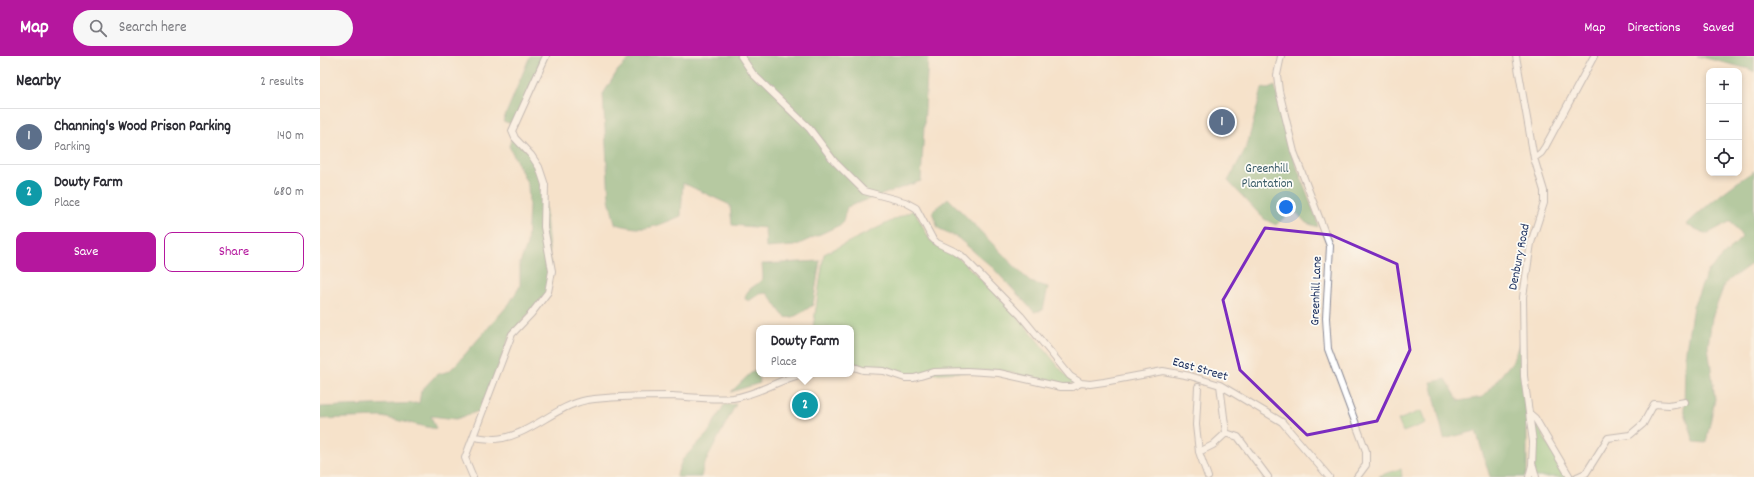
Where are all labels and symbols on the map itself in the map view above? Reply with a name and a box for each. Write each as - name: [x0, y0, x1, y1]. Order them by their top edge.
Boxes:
- pin: 1: [1209, 107, 1235, 137]
- park label: Greenhill Plantation: [1242, 160, 1292, 194]
- your location: [1276, 197, 1296, 217]
- street label: Denbury Road: [1504, 222, 1536, 292]
- street label: Greenhill Lane: [1306, 256, 1328, 326]
- street label: East Street: [1170, 353, 1230, 387]
- pin: 2: [792, 390, 818, 420]

